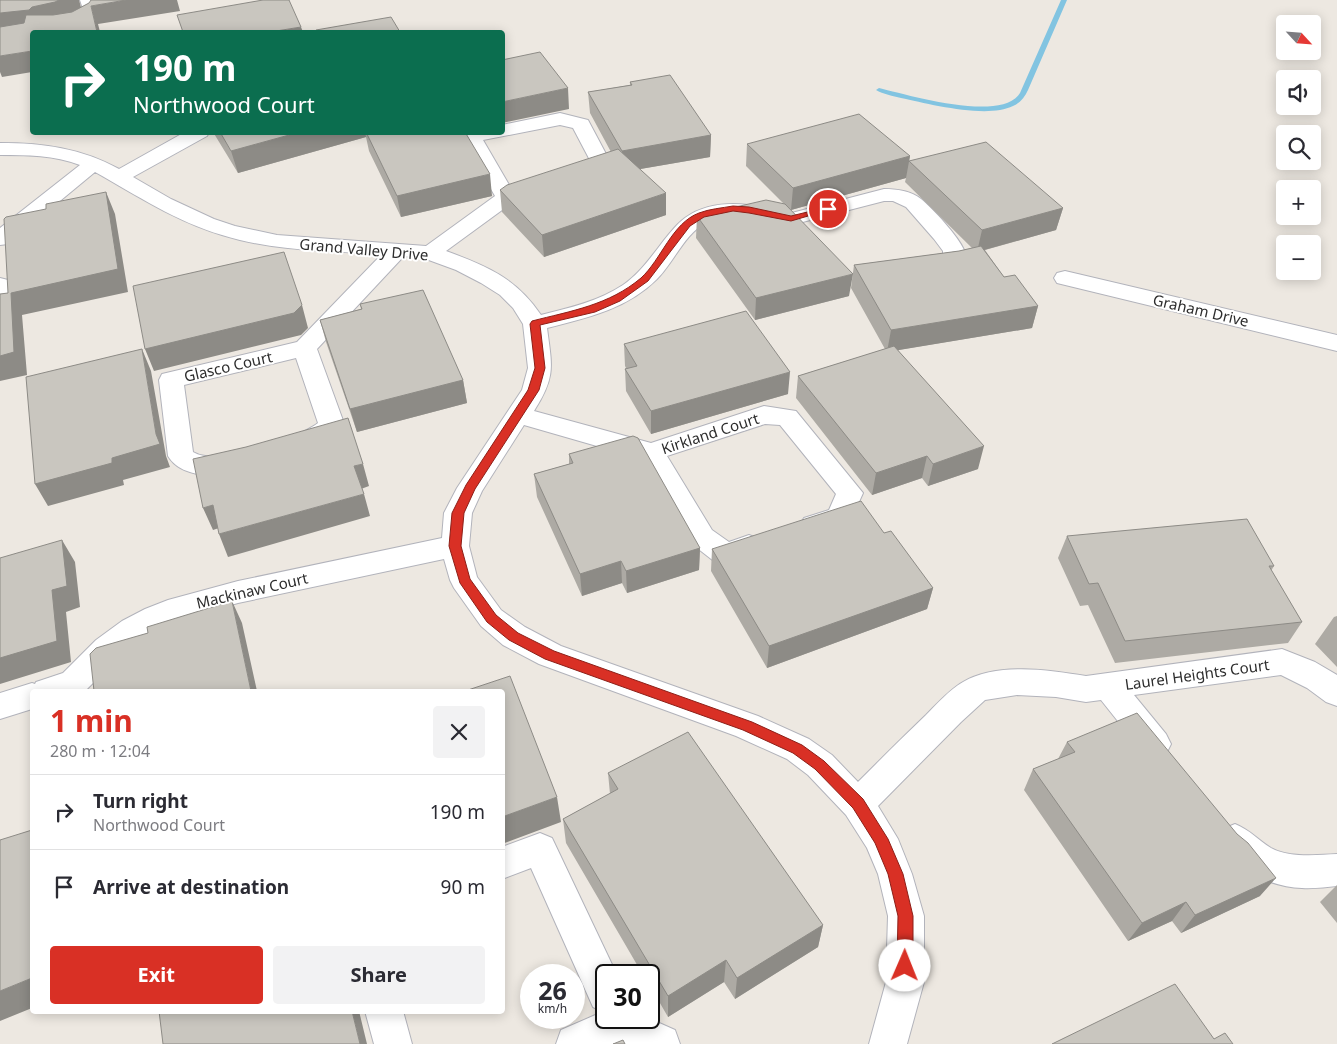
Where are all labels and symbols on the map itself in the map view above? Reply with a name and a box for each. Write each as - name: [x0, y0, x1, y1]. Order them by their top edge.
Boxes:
- north arrow: [1276, 15, 1321, 60]
- pin: [807, 188, 849, 230]
- street label: Grand Valley Drive: [299, 233, 429, 265]
- street label: Graham Drive: [1151, 289, 1251, 331]
- street label: Glasco Court: [182, 346, 275, 386]
- street label: Kirkland Court: [659, 408, 762, 458]
- street label: Mackinaw Court: [194, 567, 310, 613]
- street label: Laurel Heights Court: [1124, 654, 1271, 694]
- position arrow: [878, 939, 930, 991]
- speed limit sign: 30: [595, 964, 660, 1029]

